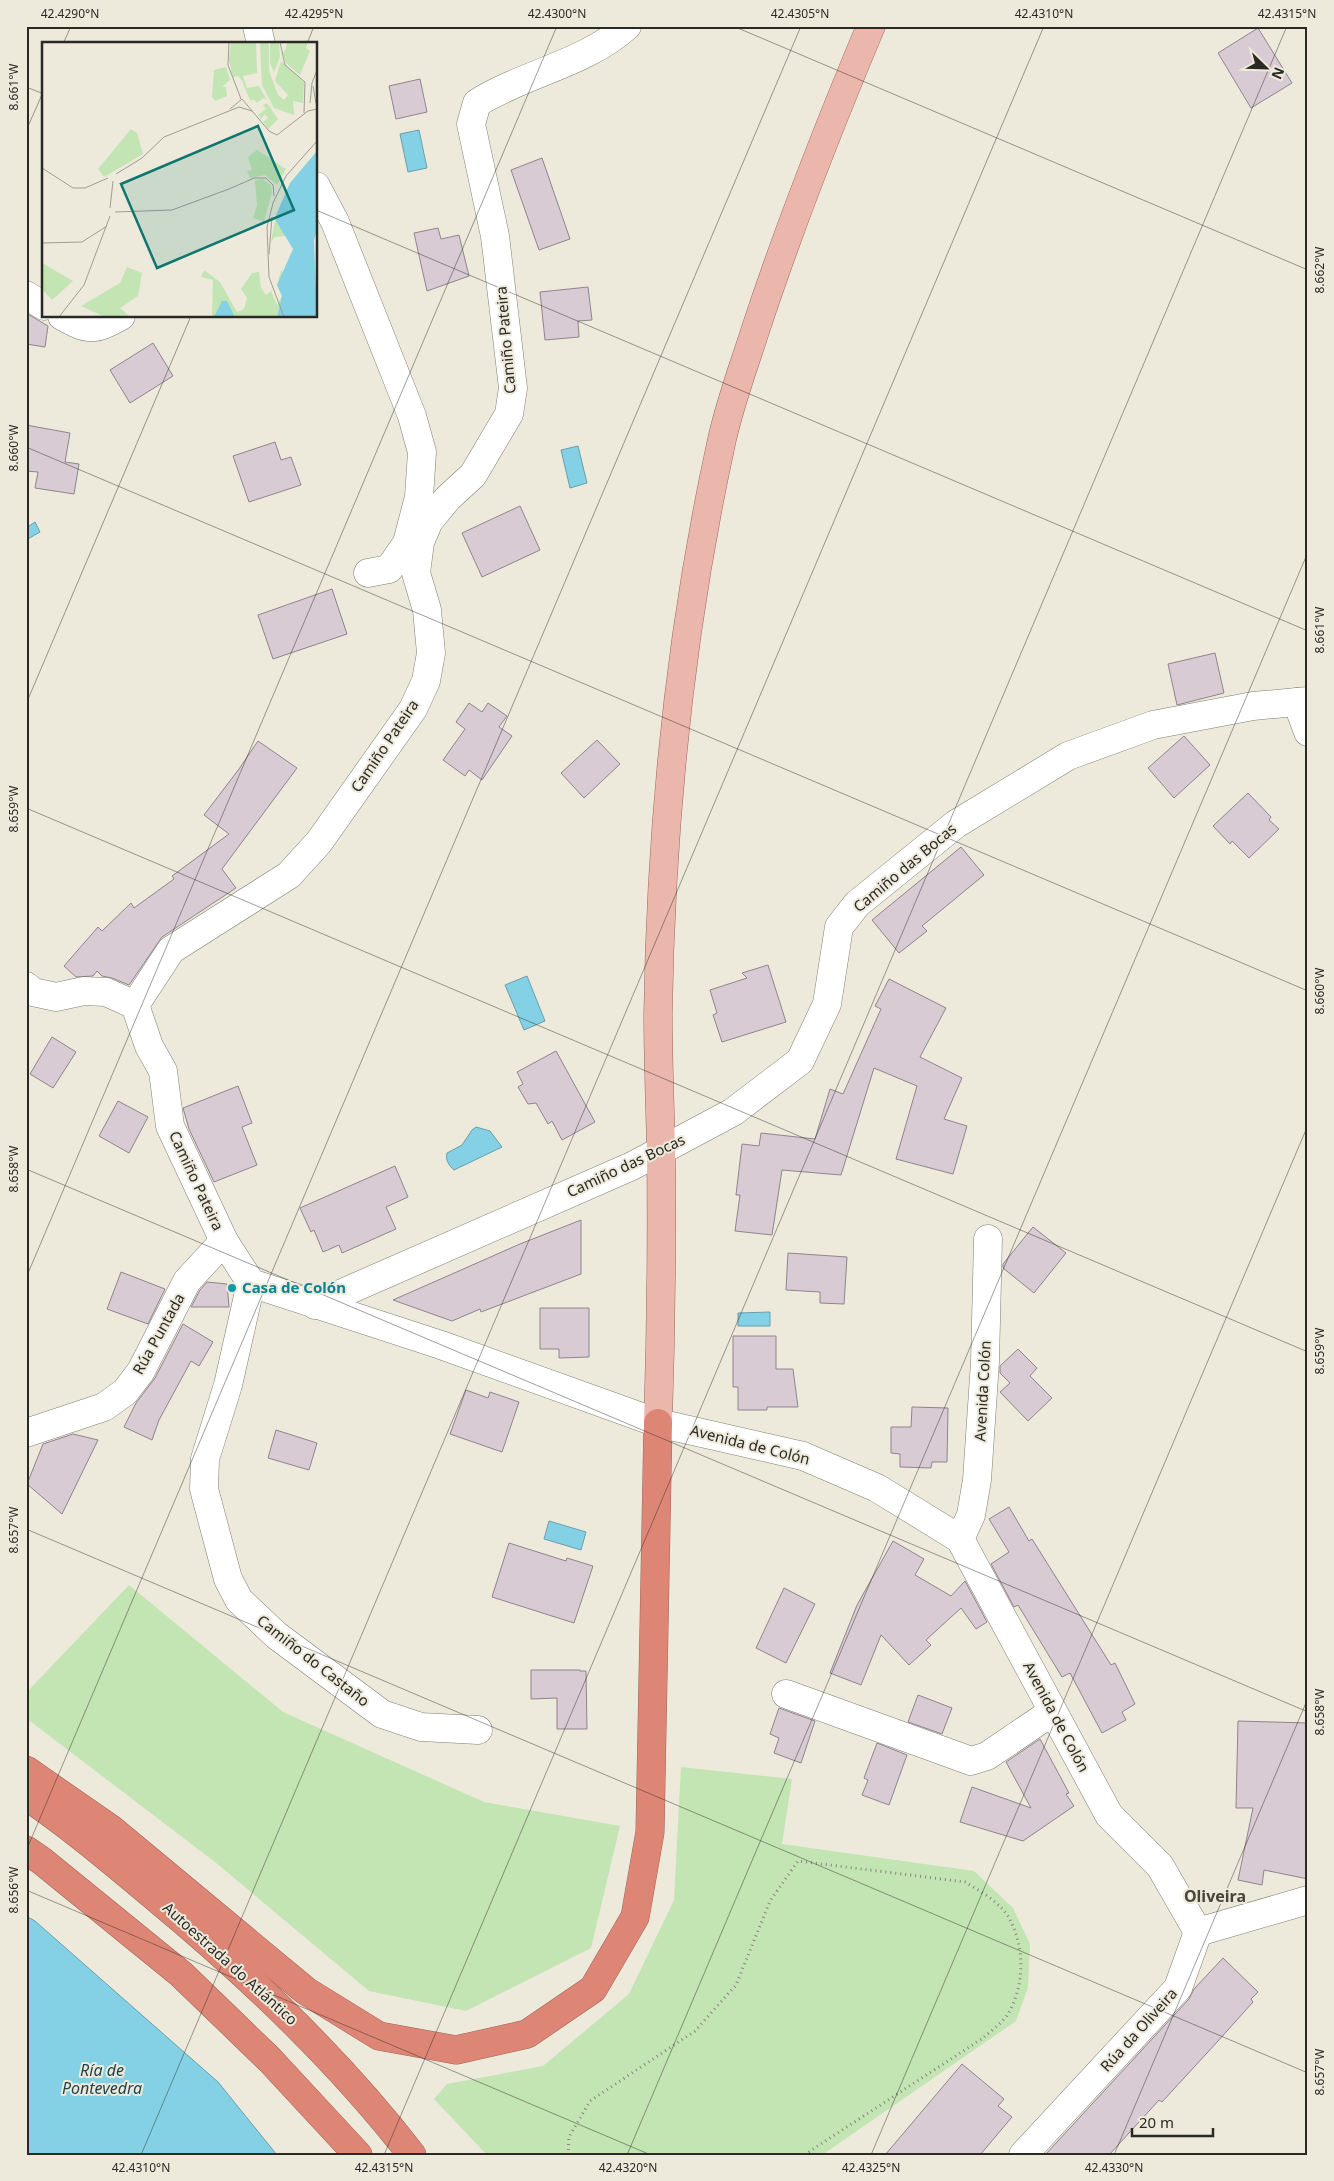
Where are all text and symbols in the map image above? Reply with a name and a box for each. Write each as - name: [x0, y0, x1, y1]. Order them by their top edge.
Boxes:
- text: 42.4290°N: [41, 5, 99, 22]
- text: 42.4295°N: [285, 5, 343, 22]
- text: 42.4300°N: [528, 5, 586, 22]
- text: 42.4305°N: [771, 5, 829, 22]
- text: 42.4310°N: [1015, 5, 1073, 22]
- text: 42.4315°N: [1258, 5, 1316, 22]
- inset map: [42, 42, 318, 318]
- north arrow: [1242, 42, 1292, 92]
- text: 8.661°W: [5, 64, 22, 110]
- text: N: [1267, 64, 1289, 82]
- text: 8.662°W: [1311, 247, 1328, 293]
- street label: Camiño Pateira: [490, 286, 520, 395]
- text: 8.660°W: [5, 425, 22, 471]
- text: 8.661°W: [1311, 607, 1328, 653]
- street label: Camiño Pateira: [346, 695, 423, 796]
- text: 8.659°W: [5, 786, 22, 832]
- street label: Camiño das Bocas: [849, 818, 960, 916]
- text: 8.660°W: [1311, 968, 1328, 1014]
- street label: Camiño Pateira: [165, 1128, 229, 1234]
- street label: Camiño das Bocas: [563, 1129, 688, 1201]
- text: 8.658°W: [5, 1146, 22, 1192]
- place label: Casa de Colón: [242, 1277, 346, 1297]
- marker: Casa de Colón: [226, 1282, 238, 1294]
- street label: Rúa Puntada: [128, 1289, 189, 1378]
- text: 8.659°W: [1311, 1328, 1328, 1374]
- street label: Avenida Colón: [969, 1340, 995, 1442]
- street label: Avenida de Colón: [688, 1419, 812, 1469]
- text: 8.657°W: [5, 1507, 22, 1553]
- street label: Camiño do Castaño: [253, 1610, 374, 1710]
- street label: Avenida de Colón: [1019, 1658, 1095, 1775]
- text: 8.658°W: [1311, 1689, 1328, 1735]
- text: 8.656°W: [5, 1867, 22, 1913]
- district label: Oliveira: [1184, 1885, 1246, 1907]
- street label: Autoestrada do Atlántico: [159, 1897, 302, 2029]
- street label: Rúa da Oliveira: [1095, 1983, 1181, 2075]
- text: 8.657°W: [1311, 2049, 1328, 2095]
- water label: Ría de Pontevedra: [62, 2059, 142, 2099]
- scale bar: [1132, 2106, 1213, 2138]
- text: 20 m: [1139, 2112, 1174, 2132]
- text: 42.4310°N: [112, 2159, 170, 2176]
- text: 42.4315°N: [355, 2159, 413, 2176]
- text: 42.4320°N: [599, 2159, 657, 2176]
- text: 42.4325°N: [842, 2159, 900, 2176]
- text: 42.4330°N: [1085, 2159, 1143, 2176]

